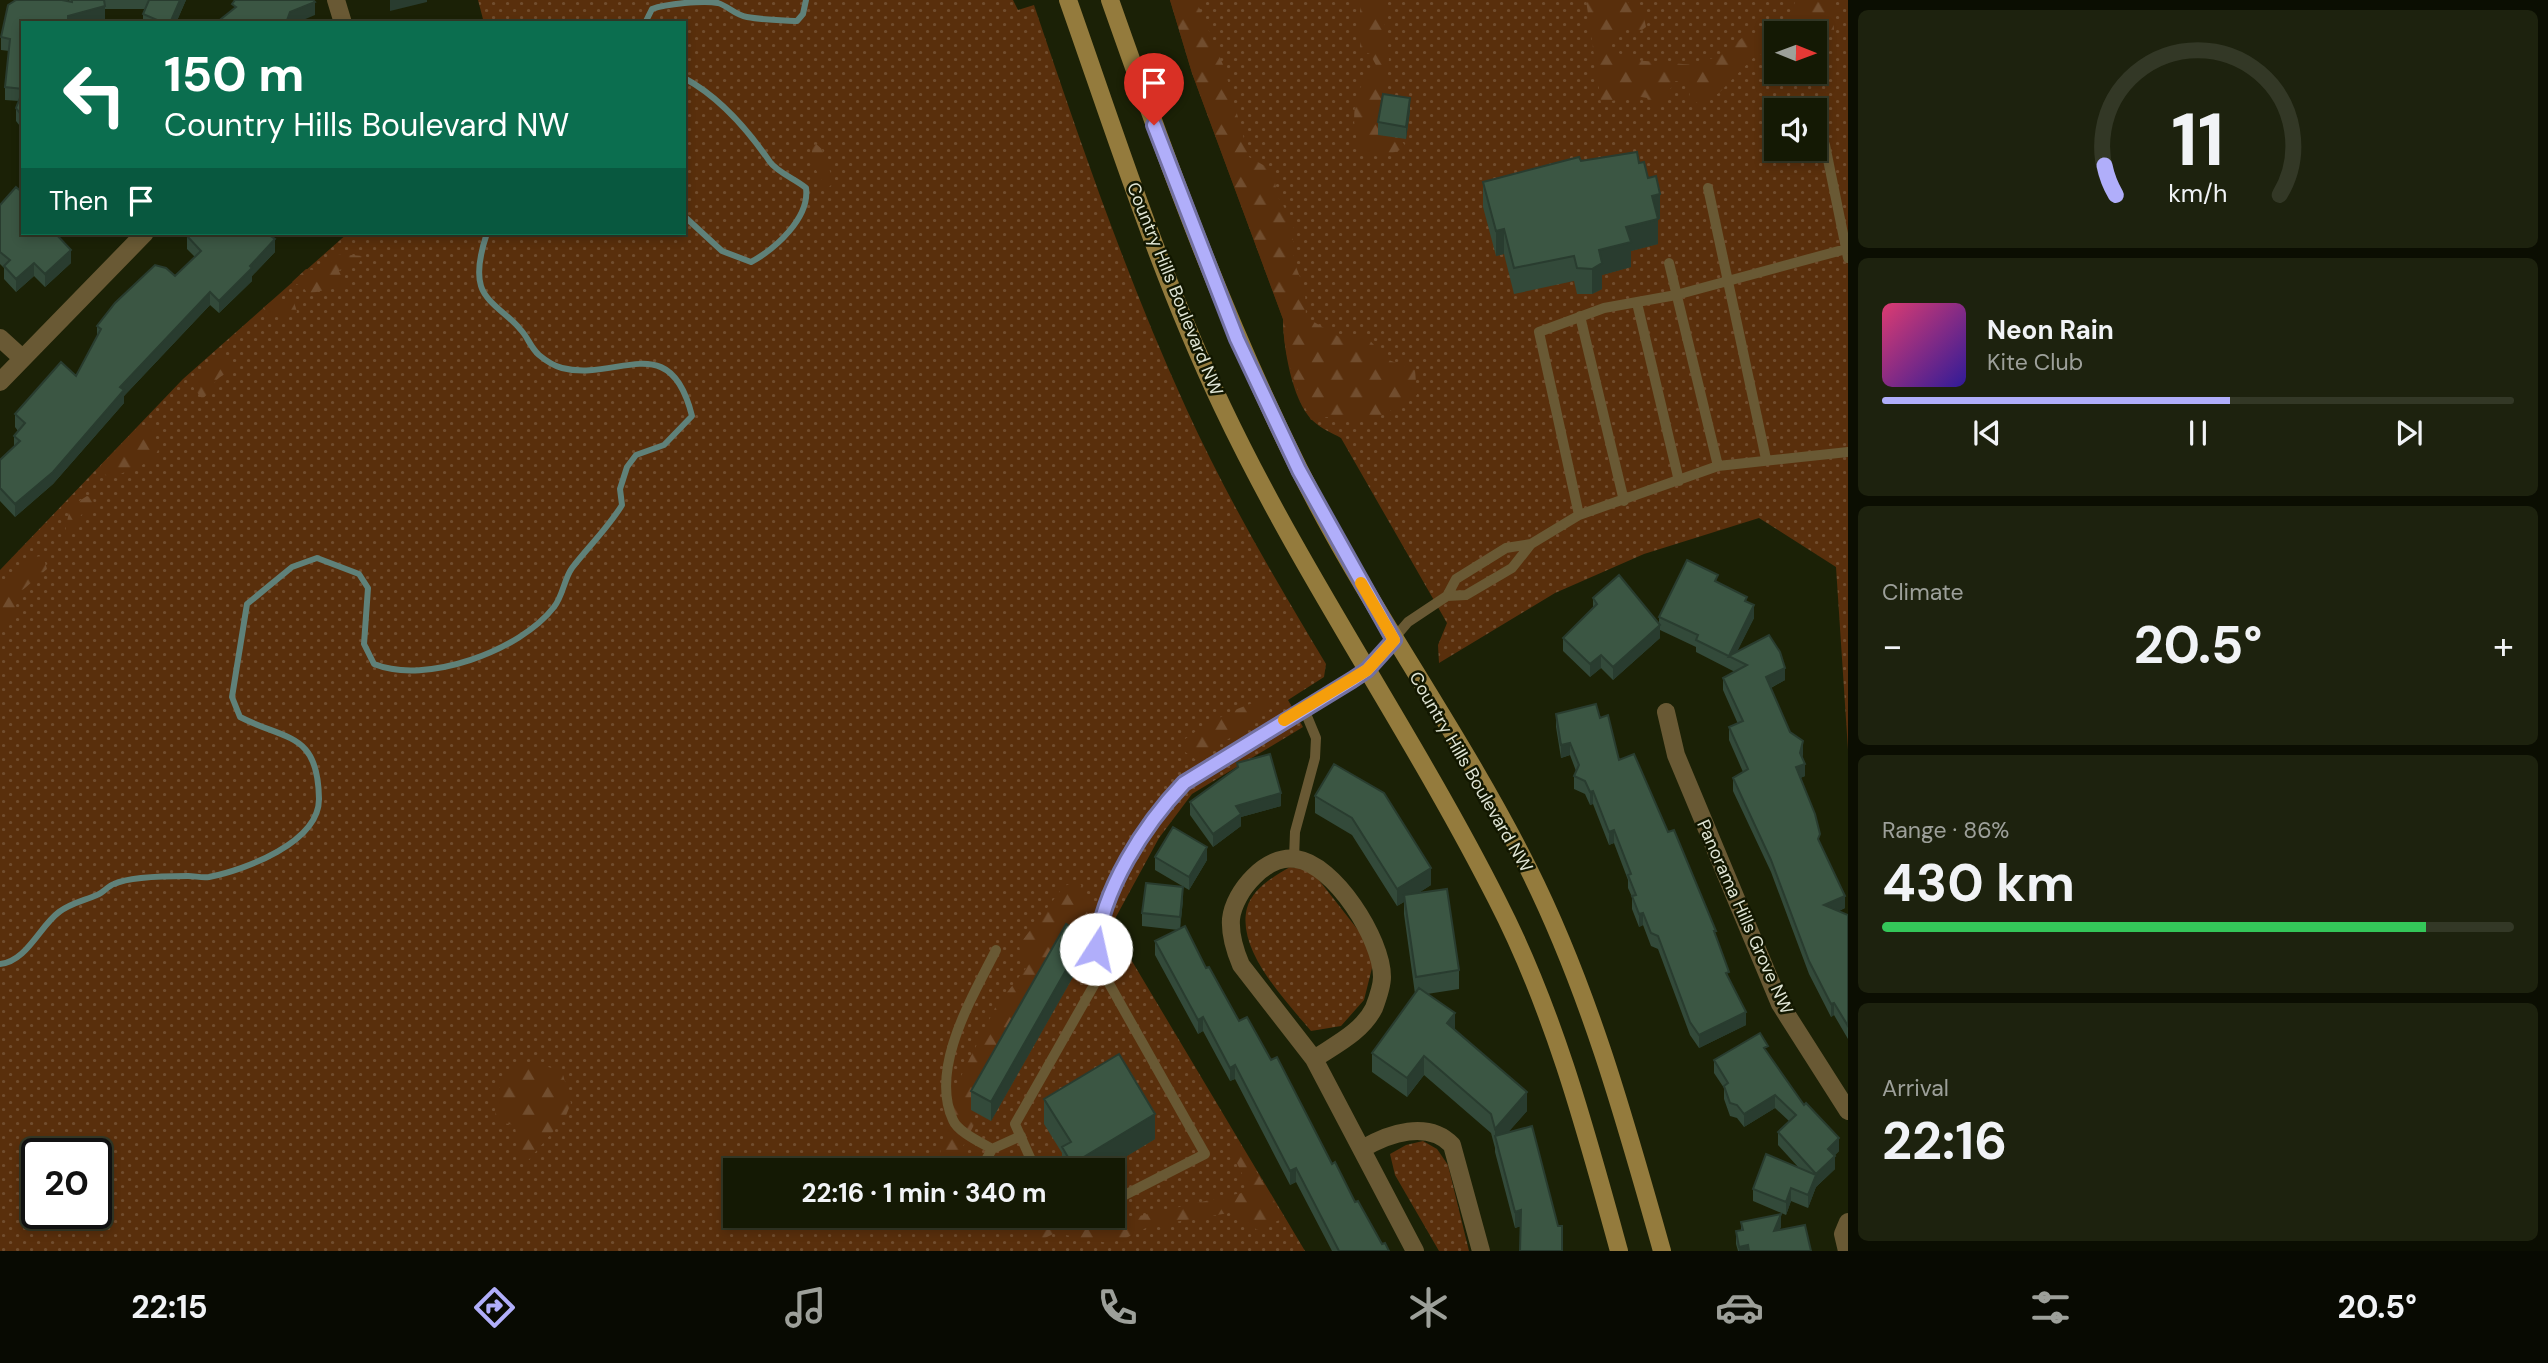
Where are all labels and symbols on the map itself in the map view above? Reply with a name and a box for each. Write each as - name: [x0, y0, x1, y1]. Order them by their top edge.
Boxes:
- north arrow: [1764, 21, 1827, 84]
- pin: [1124, 53, 1184, 125]
- street label: Country Hills Boulevard NW: [1121, 179, 1229, 399]
- street label: Country Hills Boulevard NW: [1404, 667, 1538, 877]
- street label: Panorama Hills Grove NW: [1691, 816, 1799, 1018]
- position arrow: [1059, 912, 1133, 986]
- speed limit sign: 20: [21, 1138, 112, 1229]

